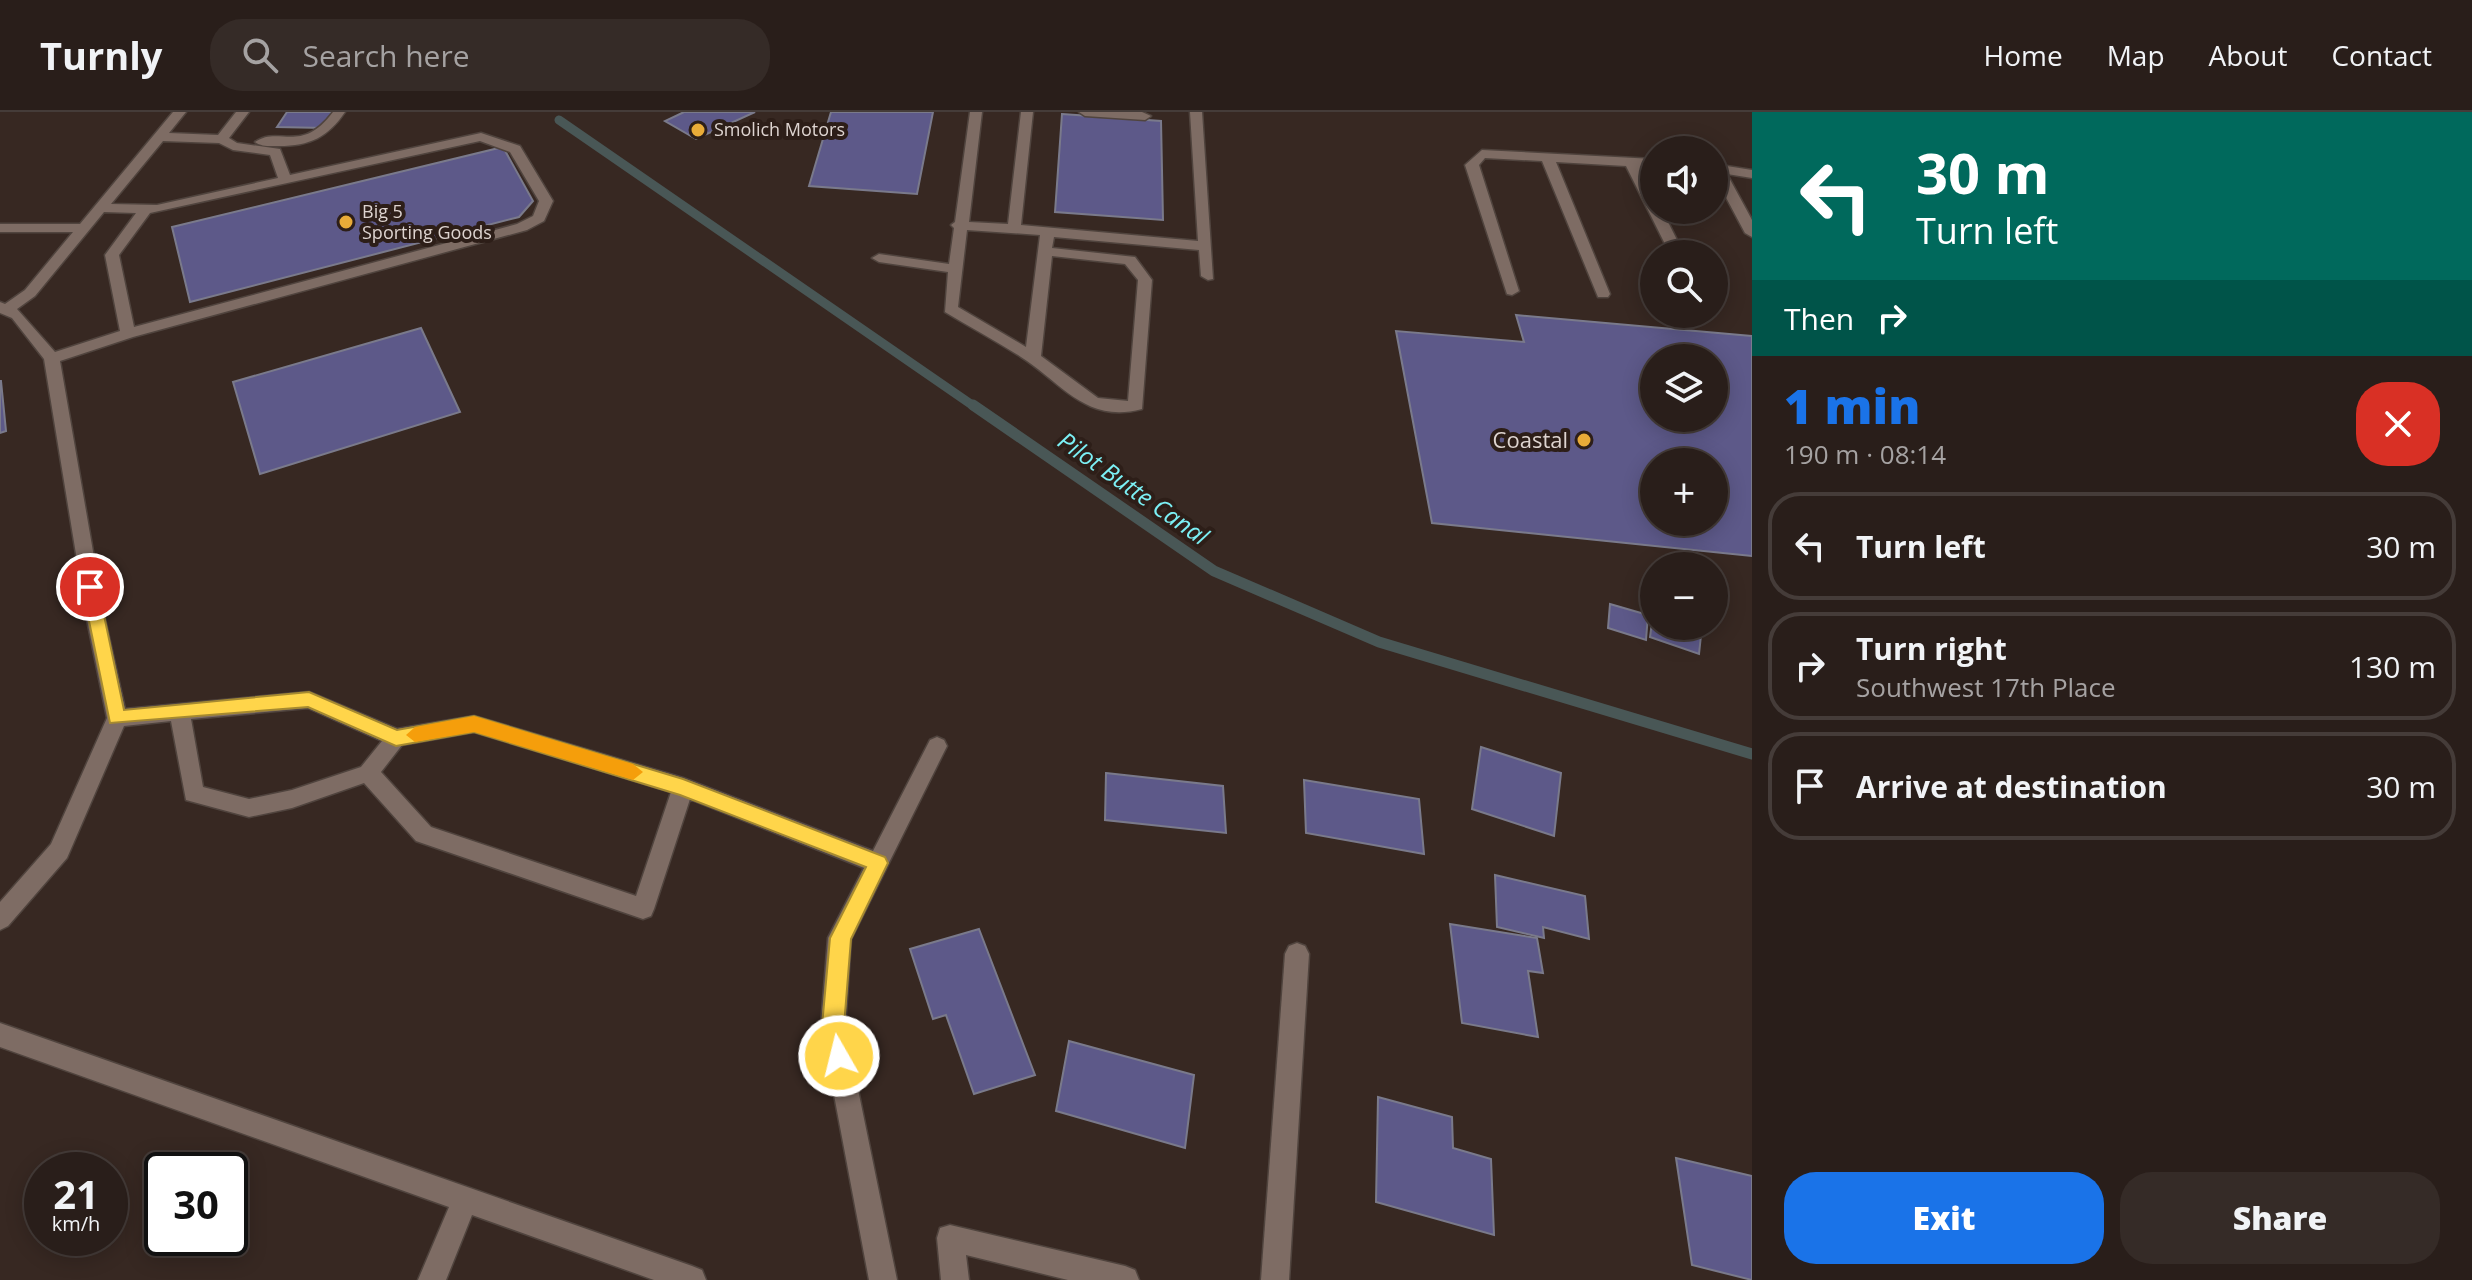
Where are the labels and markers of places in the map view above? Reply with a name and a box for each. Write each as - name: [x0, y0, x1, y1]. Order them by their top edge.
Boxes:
- place label: Smolich Motors: [714, 117, 845, 141]
- marker: Smolich Motors: [689, 121, 707, 139]
- place label: Big 5 Sporting Goods: [362, 199, 492, 244]
- marker: Big 5 Sporting Goods: [337, 213, 355, 231]
- place label: Coastal: [1493, 424, 1568, 454]
- marker: Coastal: [1575, 431, 1593, 449]
- pin: [56, 553, 124, 621]

